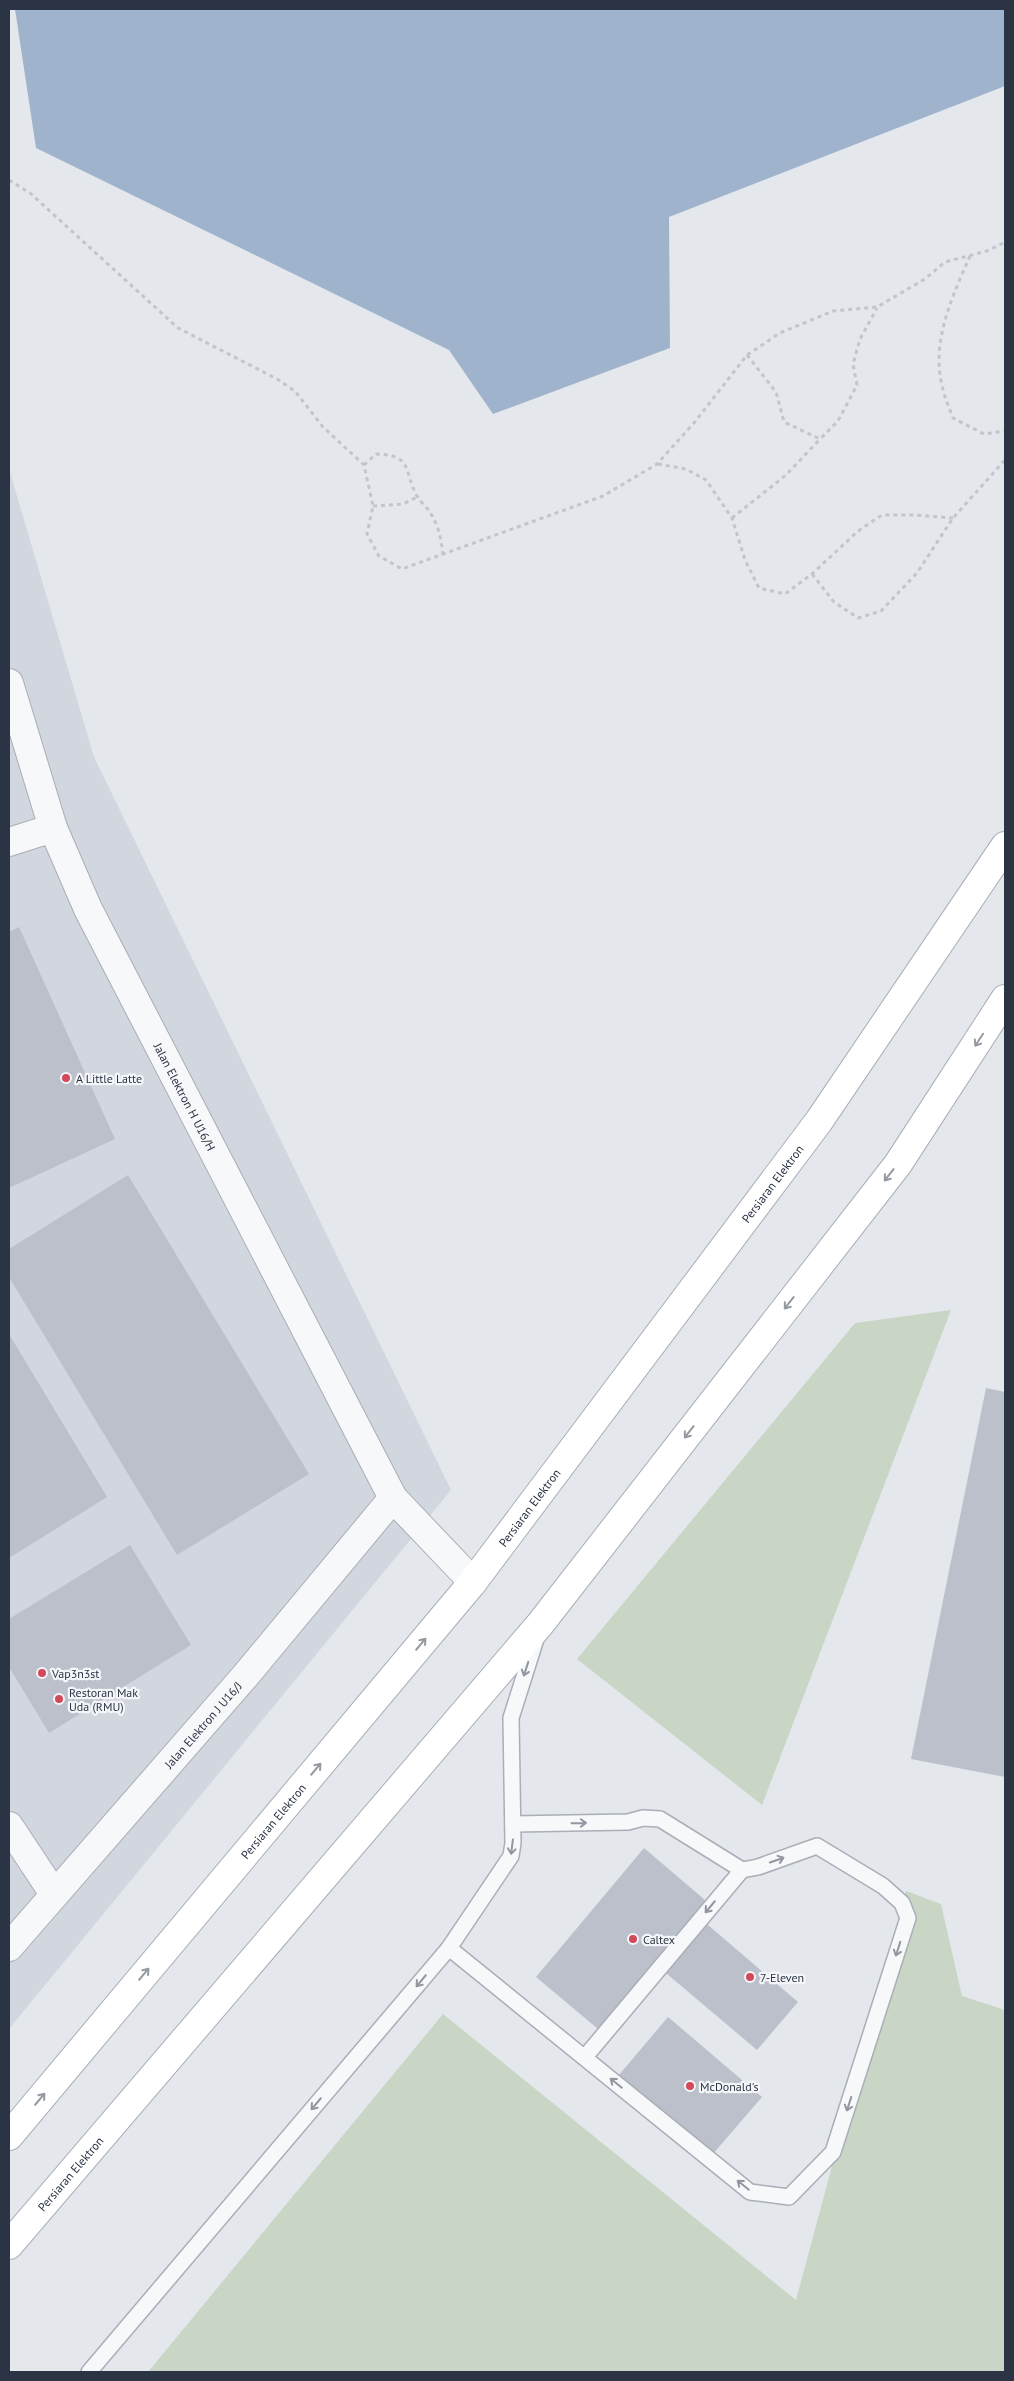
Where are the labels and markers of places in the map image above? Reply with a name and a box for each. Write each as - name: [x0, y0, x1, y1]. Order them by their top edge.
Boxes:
- place label: A Little Latte: [76, 1071, 142, 1086]
- marker: A Little Latte: [60, 1072, 72, 1084]
- place label: Vap3n3st: [51, 1666, 99, 1681]
- marker: Vap3n3st: [36, 1667, 48, 1679]
- place label: Restoran Mak Uda (RMU): [69, 1685, 138, 1714]
- marker: Restoran Mak Uda (RMU): [53, 1693, 65, 1705]
- place label: Caltex: [643, 1932, 675, 1947]
- marker: Caltex: [627, 1933, 639, 1945]
- place label: 7-Eleven: [760, 1970, 804, 1985]
- marker: 7-Eleven: [744, 1971, 756, 1983]
- place label: McDonald's: [700, 2079, 759, 2094]
- marker: McDonald's: [684, 2080, 696, 2092]

